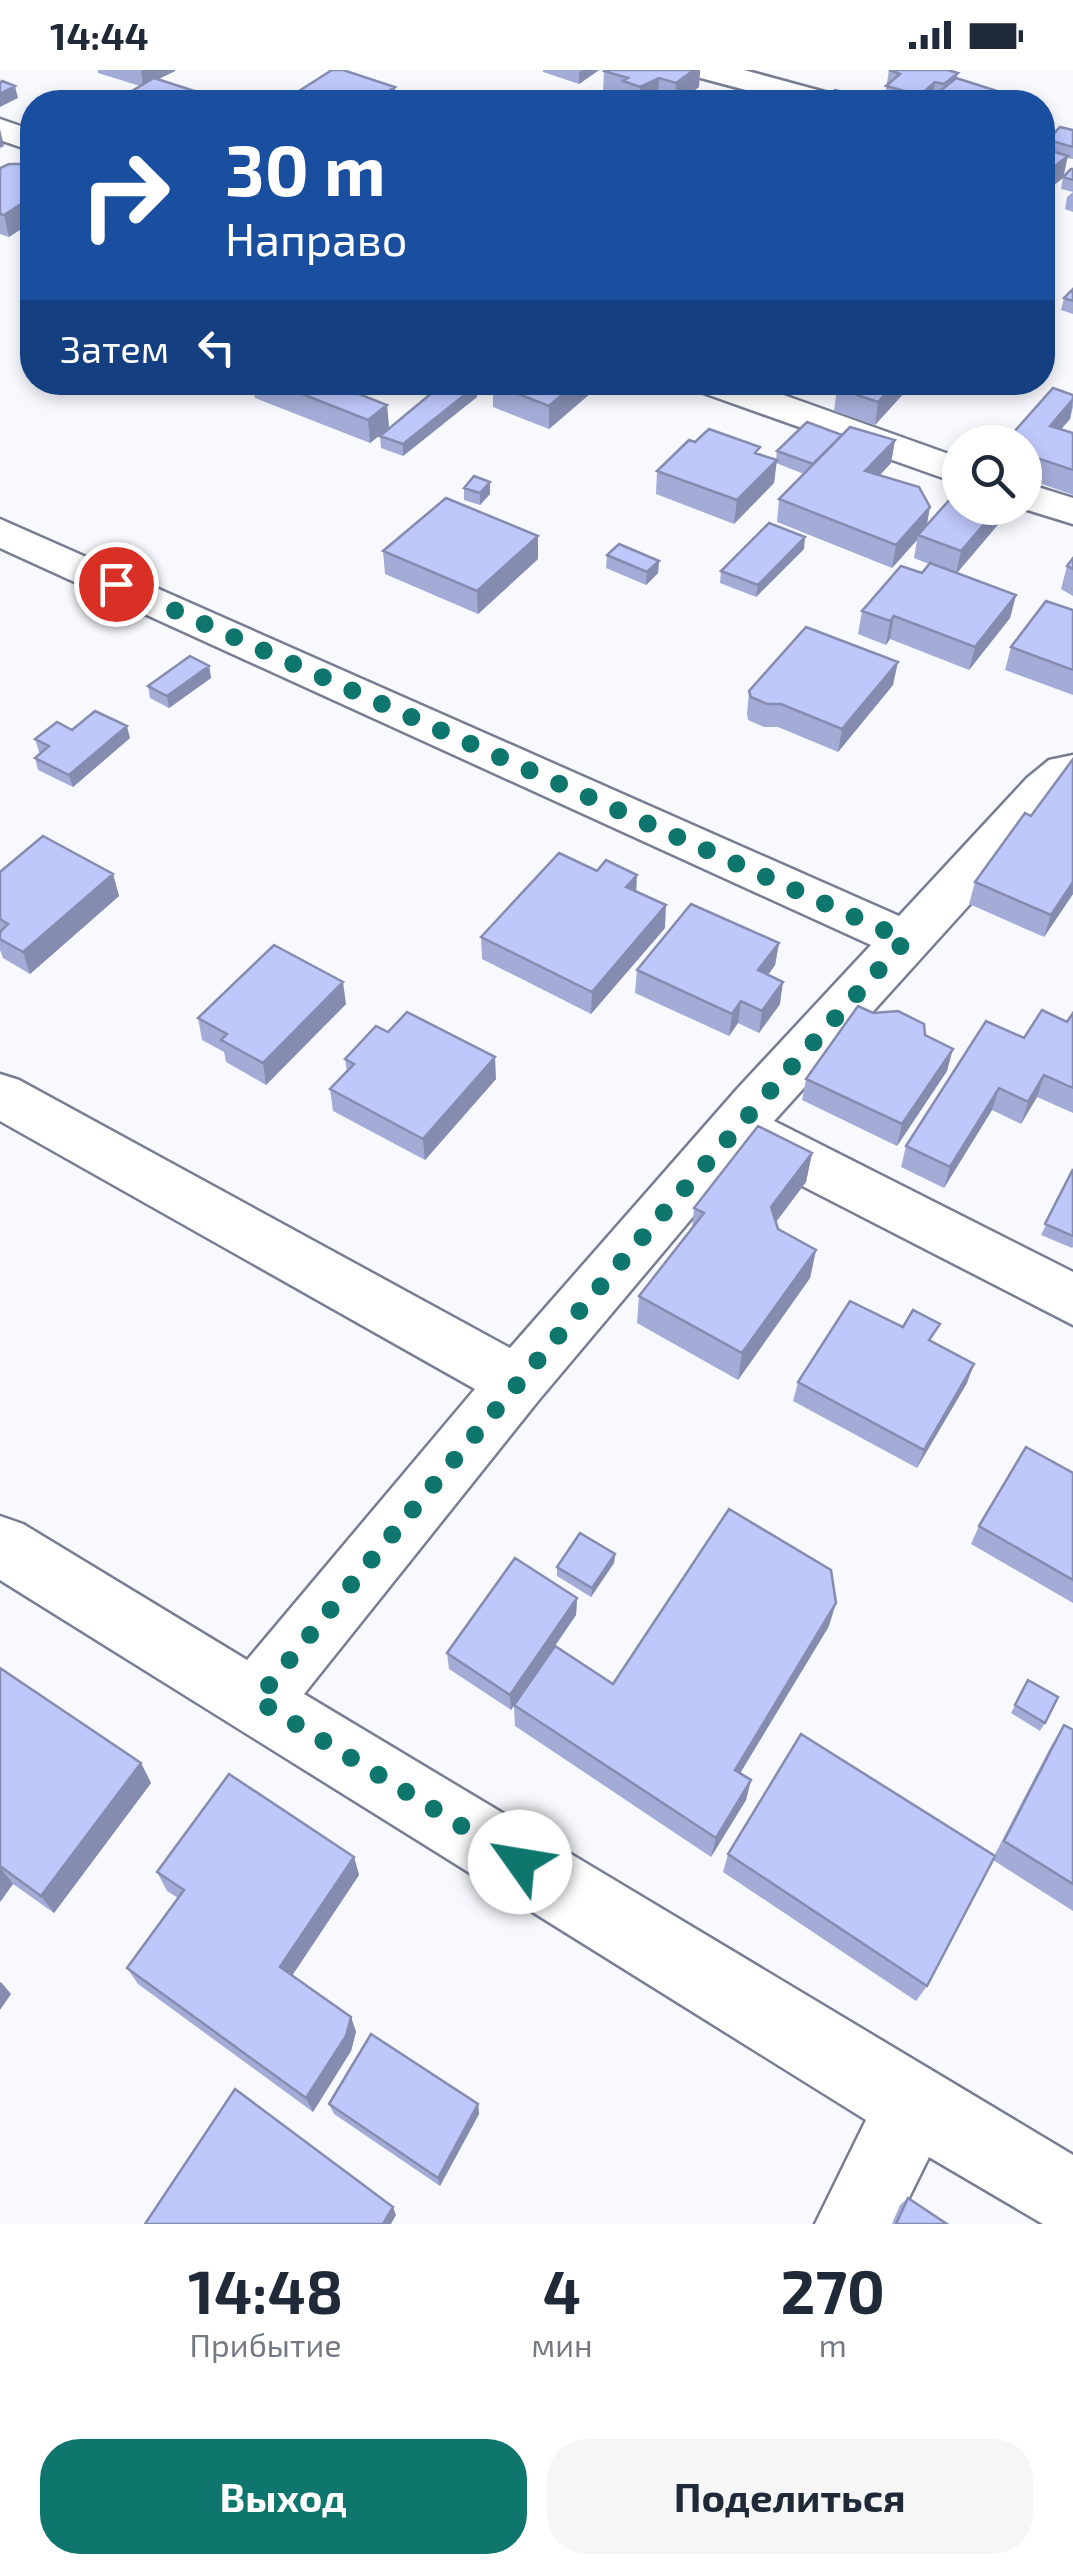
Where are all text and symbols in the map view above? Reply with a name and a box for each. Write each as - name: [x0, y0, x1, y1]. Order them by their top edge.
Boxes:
- text: 14:44: [50, 12, 149, 58]
- text: 30 m: [225, 126, 386, 210]
- icon: right: [60, 130, 190, 260]
- text: Направо: [225, 211, 407, 265]
- icon: left: [189, 320, 244, 375]
- text: Затем: [60, 325, 169, 371]
- map controls: [942, 425, 1042, 525]
- button: search: [942, 425, 1042, 525]
- pin: [74, 542, 159, 627]
- icon: arrive: [89, 557, 144, 612]
- position arrow: [468, 1810, 572, 1914]
- text: 14:48: [188, 2254, 343, 2326]
- text: 4: [543, 2254, 581, 2326]
- text: 270: [781, 2254, 885, 2326]
- text: Прибытие: [190, 2325, 342, 2363]
- text: мин: [531, 2325, 593, 2363]
- text: m: [819, 2325, 847, 2363]
- button: Выход: [40, 2439, 527, 2554]
- button: Поделиться: [547, 2439, 1033, 2554]

